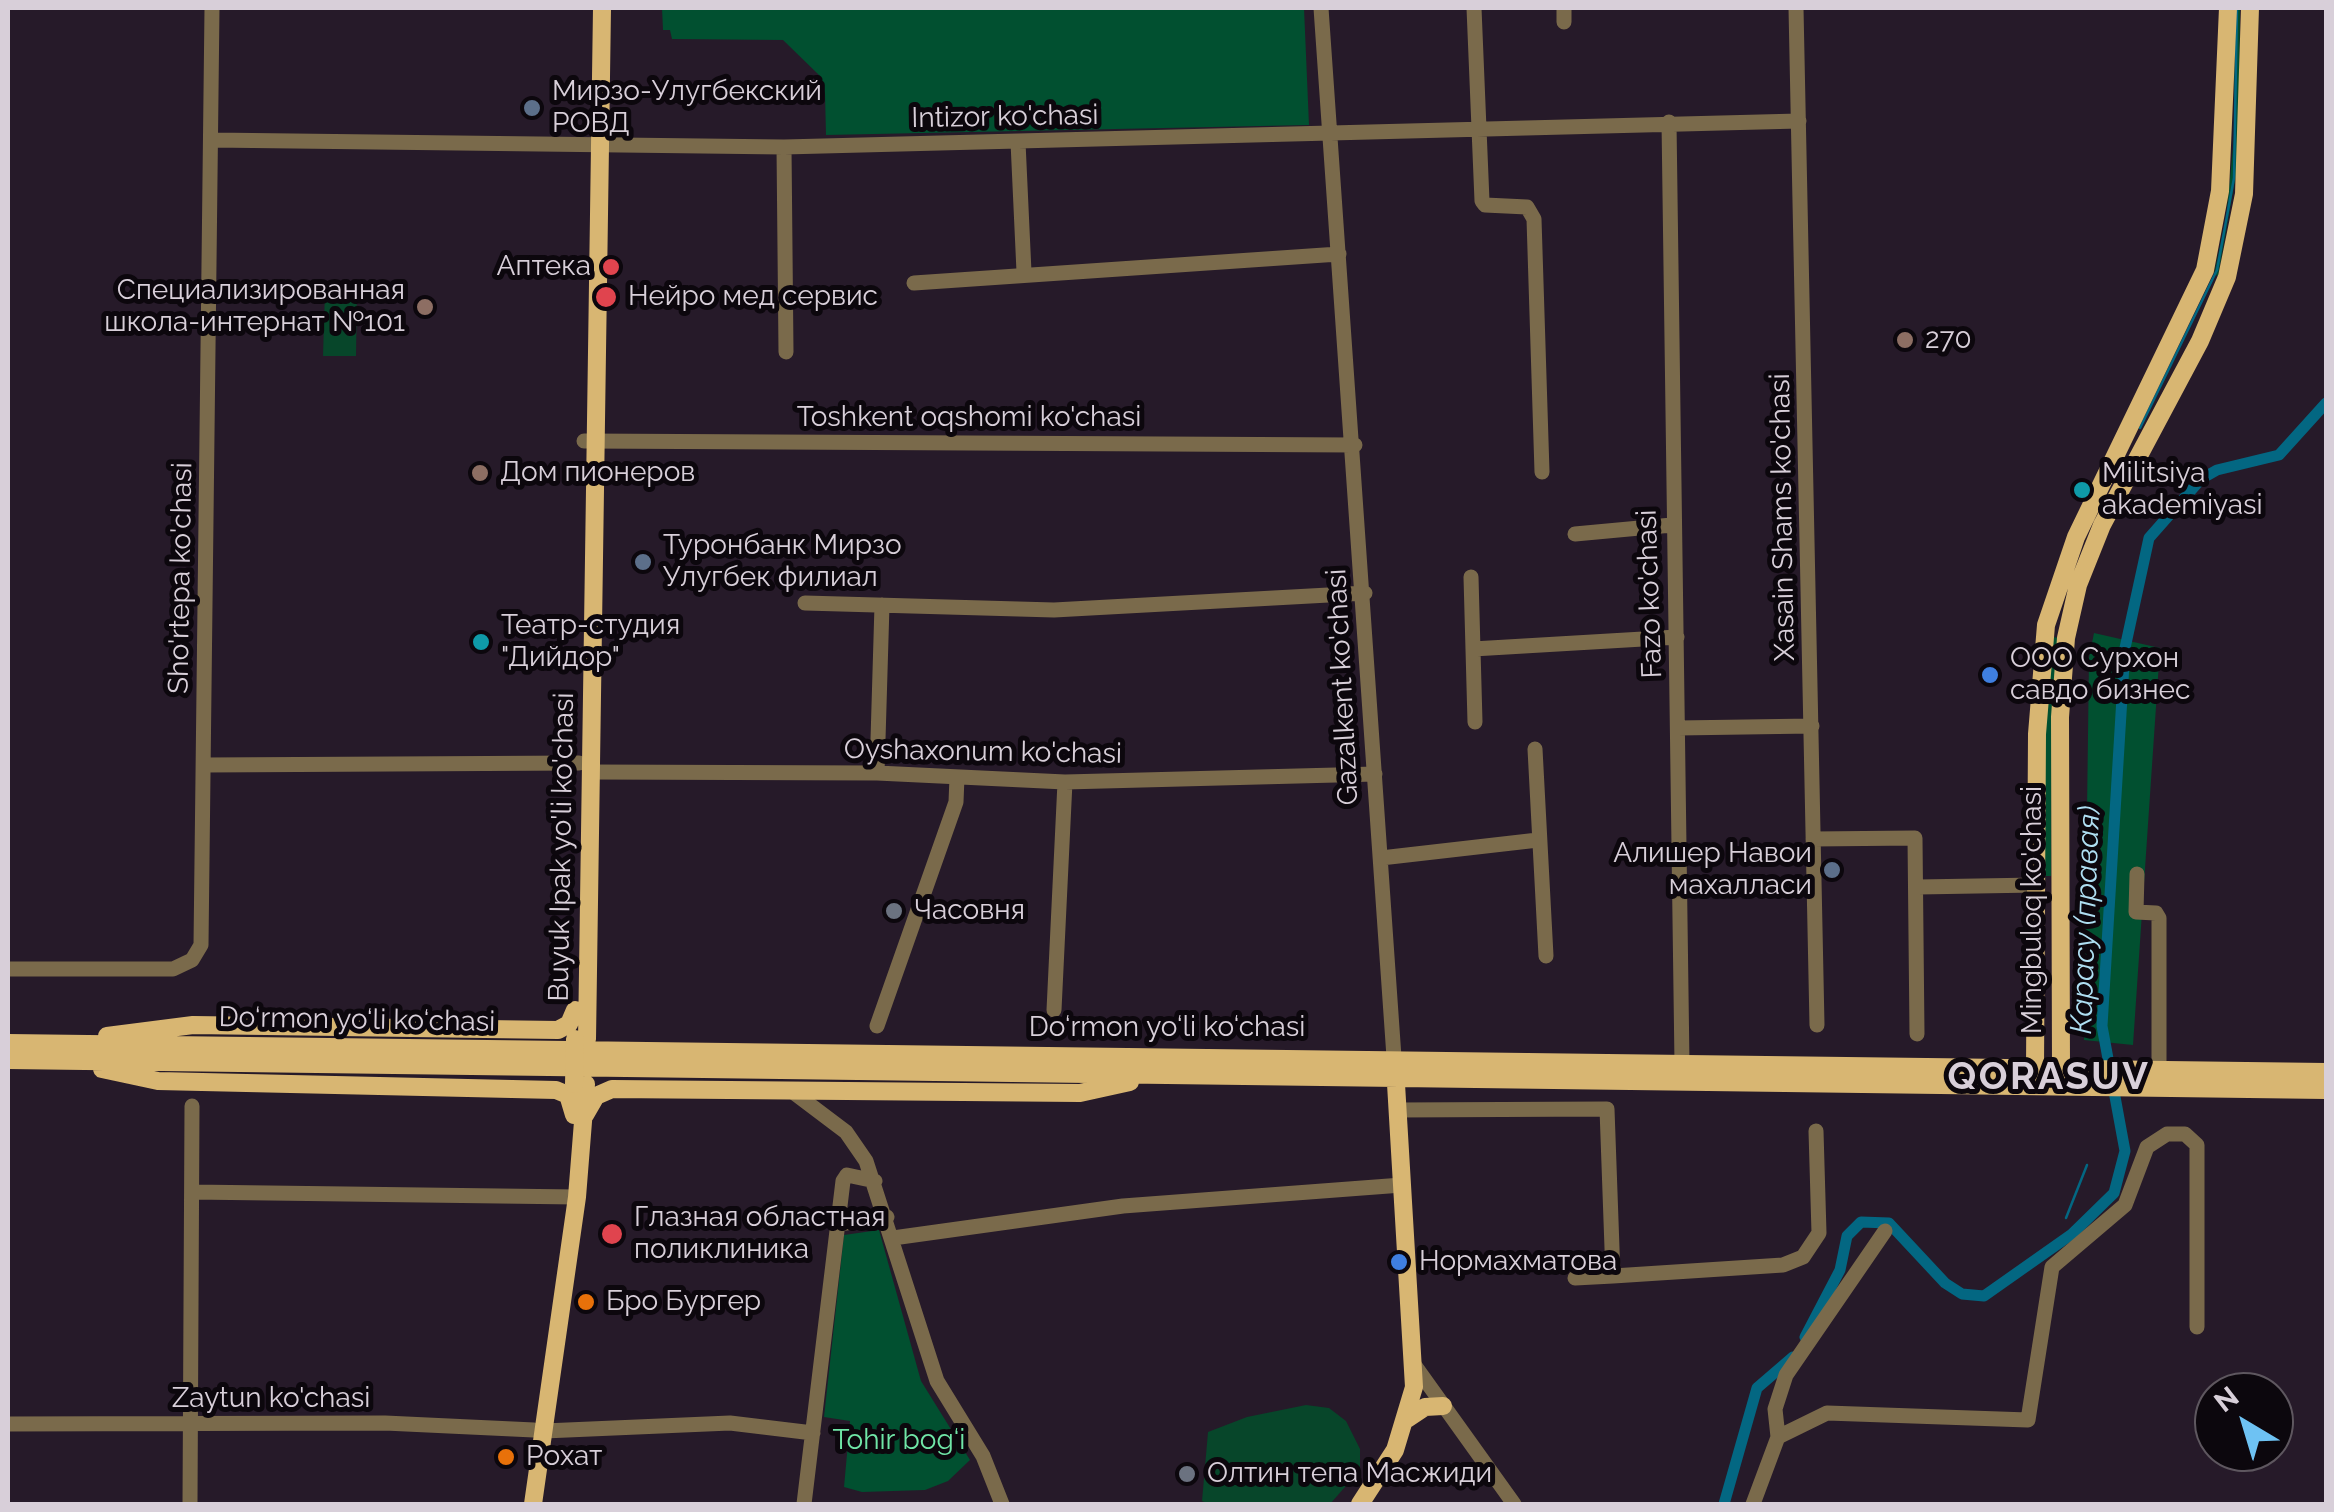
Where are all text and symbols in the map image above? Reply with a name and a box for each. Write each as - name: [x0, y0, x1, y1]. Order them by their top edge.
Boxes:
- place label: Мирзо-Улугбекский РОВД: [552, 75, 822, 141]
- marker: Мирзо-Улугбекский РОВД: [521, 97, 543, 119]
- street label: Intizor ko'chasi: [911, 99, 1099, 135]
- place label: Аптека: [497, 250, 591, 284]
- marker: Аптека: [600, 256, 622, 278]
- place label: Специализированная школа-интернат №101: [104, 274, 405, 340]
- place label: Нейро мед сервис: [628, 280, 878, 314]
- marker: Нейро мед сервис: [593, 284, 619, 310]
- marker: Специализированная школа-интернат №101: [414, 296, 436, 318]
- place label: 270: [1925, 323, 1972, 357]
- marker: 270: [1894, 329, 1916, 351]
- street label: Xasain Shams ko'chasi: [1764, 373, 1802, 661]
- street label: Toshkent oqshomi ko'chasi: [797, 401, 1141, 435]
- place label: Дом пионеров: [500, 456, 695, 490]
- place label: Militsiya akademiyasi: [2102, 457, 2263, 523]
- street label: Sho'rtepa ko'chasi: [162, 462, 200, 694]
- marker: Дом пионеров: [469, 462, 491, 484]
- marker: Militsiya akademiyasi: [2071, 479, 2093, 501]
- street label: Fazo ko'chasi: [1630, 509, 1670, 679]
- place label: Туронбанк Мирзо Улугбек филиал: [663, 529, 902, 595]
- marker: Туронбанк Мирзо Улугбек филиал: [632, 551, 654, 573]
- street label: Gazalkent ko'chasi: [1320, 568, 1366, 806]
- place label: Театр-студия "Дийдор": [501, 609, 680, 675]
- marker: Театр-студия "Дийдор": [470, 631, 492, 653]
- place label: ООО Сурхон савдо бизнес: [2010, 642, 2190, 708]
- marker: ООО Сурхон савдо бизнес: [1979, 664, 2001, 686]
- street label: Buyuk Ipak yo'li ko'chasi: [543, 692, 581, 1002]
- street label: Oyshaxonum ko'chasi: [844, 733, 1122, 771]
- street label: Mingbuloq ko'chasi: [2016, 786, 2050, 1034]
- water label: Карасу (правая): [2064, 805, 2108, 1035]
- place label: Алишер Навои махалласи: [1613, 837, 1812, 903]
- marker: Алишер Навои махалласи: [1821, 859, 1843, 881]
- place label: Часовня: [914, 894, 1025, 928]
- marker: Часовня: [883, 900, 905, 922]
- street label: Do‘rmon yo‘li ko‘chasi: [218, 1001, 496, 1039]
- street label: Do‘rmon yo‘li ko‘chasi: [1029, 1011, 1305, 1045]
- district label: QORASUV: [1948, 1055, 2150, 1101]
- place label: Глазная областная поликлиника: [634, 1201, 885, 1267]
- marker: Глазная областная поликлиника: [599, 1221, 625, 1247]
- place label: Нормахматова: [1419, 1245, 1617, 1279]
- marker: Нормахматова: [1388, 1251, 1410, 1273]
- place label: Бро Бургер: [606, 1285, 761, 1319]
- marker: Бро Бургер: [575, 1291, 597, 1313]
- north arrow: [2194, 1372, 2294, 1472]
- text: N: [2208, 1380, 2245, 1419]
- street label: Zaytun ko'chasi: [172, 1382, 370, 1416]
- park label: Tohir bog‘i: [833, 1424, 965, 1458]
- place label: Рохат: [526, 1440, 602, 1474]
- marker: Рохат: [495, 1446, 517, 1468]
- place label: Олтин тепа Масжиди: [1207, 1457, 1492, 1491]
- marker: Олтин тепа Масжиди: [1176, 1463, 1198, 1485]

